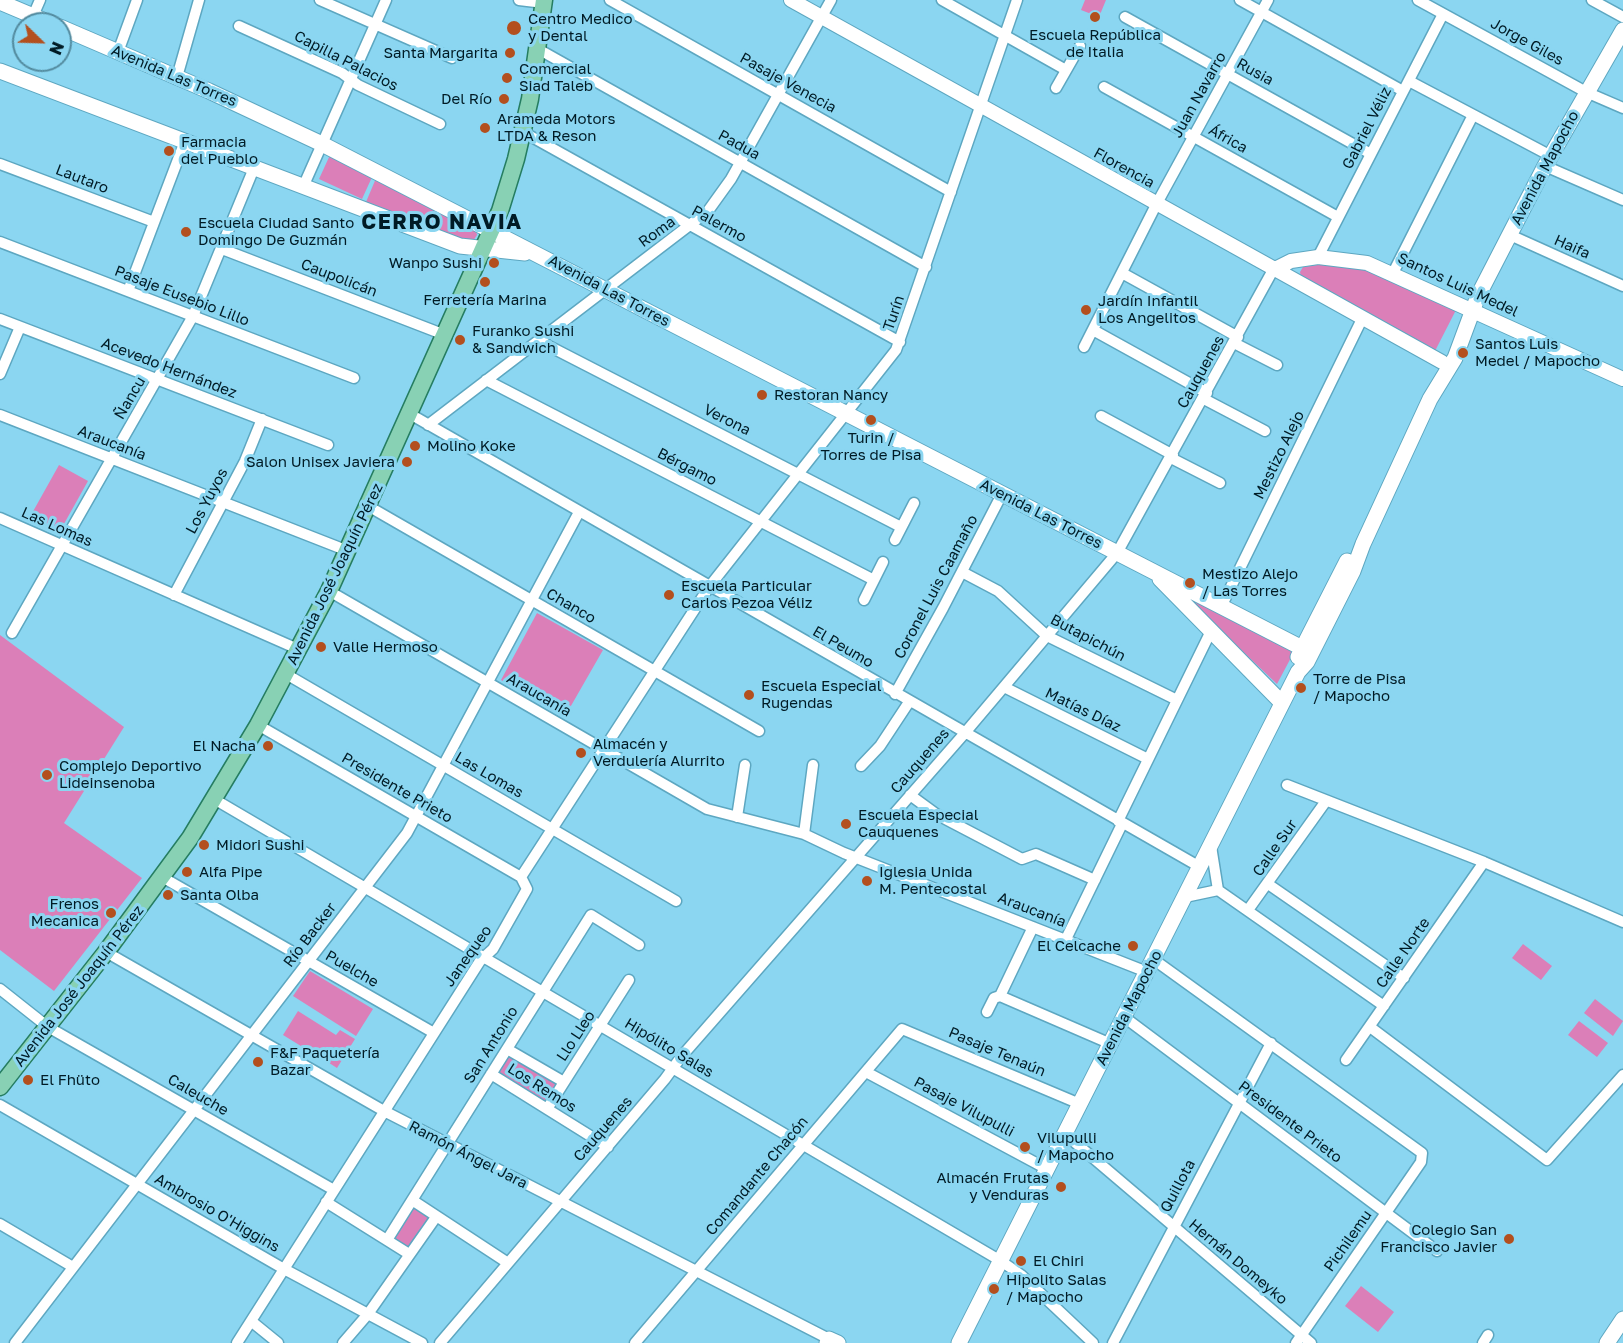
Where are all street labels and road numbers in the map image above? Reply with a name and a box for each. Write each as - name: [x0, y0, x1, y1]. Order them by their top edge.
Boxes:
- street label: Jorge Giles: [1487, 15, 1567, 69]
- street label: Capilla Palacios: [291, 27, 401, 95]
- street label: Avenida Las Torres: [109, 41, 239, 111]
- street label: Pasaje Venecia: [737, 49, 839, 117]
- street label: Juan Navarro: [1168, 49, 1230, 141]
- street label: Rusia: [1233, 55, 1277, 89]
- street label: Gabriel Véliz: [1339, 84, 1395, 172]
- street label: Avenida Mapocho: [1507, 108, 1583, 228]
- street label: África: [1205, 121, 1251, 157]
- street label: Padua: [715, 126, 763, 164]
- street label: Florencia: [1090, 144, 1158, 192]
- street label: Lautaro: [53, 161, 111, 197]
- street label: Palermo: [689, 202, 749, 246]
- street label: Roma: [635, 213, 679, 251]
- street label: Haifa: [1551, 231, 1593, 263]
- street label: Santos Luis Medel: [1395, 249, 1521, 321]
- street label: Avenida Las Torres: [545, 251, 673, 331]
- street label: Caupolicán: [298, 255, 380, 301]
- street label: Pasaje Eusebio Lillo: [112, 262, 252, 330]
- street label: Turín: [880, 293, 908, 333]
- street label: Cauquenes: [1174, 332, 1228, 412]
- street label: Acevedo Hernández: [99, 334, 239, 402]
- street label: Ñancu: [111, 373, 149, 423]
- street label: Verona: [701, 401, 753, 439]
- street label: Mestizo Alejo: [1250, 408, 1308, 502]
- street label: Araucanía: [75, 422, 149, 464]
- street label: Bérgamo: [654, 444, 720, 490]
- street label: Los Yuyos: [182, 465, 232, 537]
- street label: Avenida Las Torres: [977, 475, 1105, 553]
- street label: Avenida José Joaquín Pérez: [283, 480, 387, 668]
- street label: Las Lomas: [19, 503, 95, 551]
- street label: Coronel Luis Caamaño: [890, 512, 982, 662]
- street label: Chanco: [543, 585, 599, 627]
- street label: Butapichún: [1047, 611, 1129, 665]
- street label: El Peumo: [809, 622, 877, 672]
- street label: Araucanía: [503, 669, 575, 721]
- street label: Matías Díaz: [1042, 684, 1124, 736]
- street label: Cauquenes: [887, 725, 953, 797]
- street label: Las Lomas: [452, 748, 526, 802]
- street label: Presidente Prieto: [338, 749, 456, 827]
- street label: Calle Sur: [1249, 816, 1301, 880]
- street label: Araucanía: [995, 889, 1069, 931]
- street label: Río Backer: [280, 899, 340, 971]
- street label: Avenida José Joaquín Pérez: [10, 902, 148, 1070]
- street label: Calle Norte: [1372, 914, 1434, 992]
- street label: Janequeo: [440, 922, 496, 990]
- street label: Puelche: [322, 947, 382, 991]
- street label: Avenida Mapocho: [1092, 947, 1166, 1069]
- street label: San Antonio: [460, 1003, 522, 1087]
- street label: Llo Lleo: [553, 1007, 599, 1065]
- street label: Hipólito Salas: [621, 1014, 717, 1082]
- street label: Pasaje Tenaún: [946, 1023, 1048, 1081]
- street label: Los Remos: [504, 1060, 580, 1116]
- street label: Caleuche: [164, 1070, 232, 1120]
- street label: Pasaje Vilupulli: [911, 1073, 1017, 1141]
- street label: Presidente Prieto: [1235, 1077, 1345, 1167]
- street label: Cauquenes: [570, 1093, 636, 1165]
- street label: Comandante Chacón: [702, 1113, 812, 1239]
- street label: Ramón Ángel Jara: [406, 1117, 530, 1193]
- street label: Quillota: [1157, 1157, 1199, 1215]
- street label: Ambrosio O'Higgins: [151, 1170, 283, 1256]
- street label: Pichilemu: [1320, 1207, 1376, 1275]
- street label: Hernán Domeyko: [1185, 1215, 1291, 1309]

